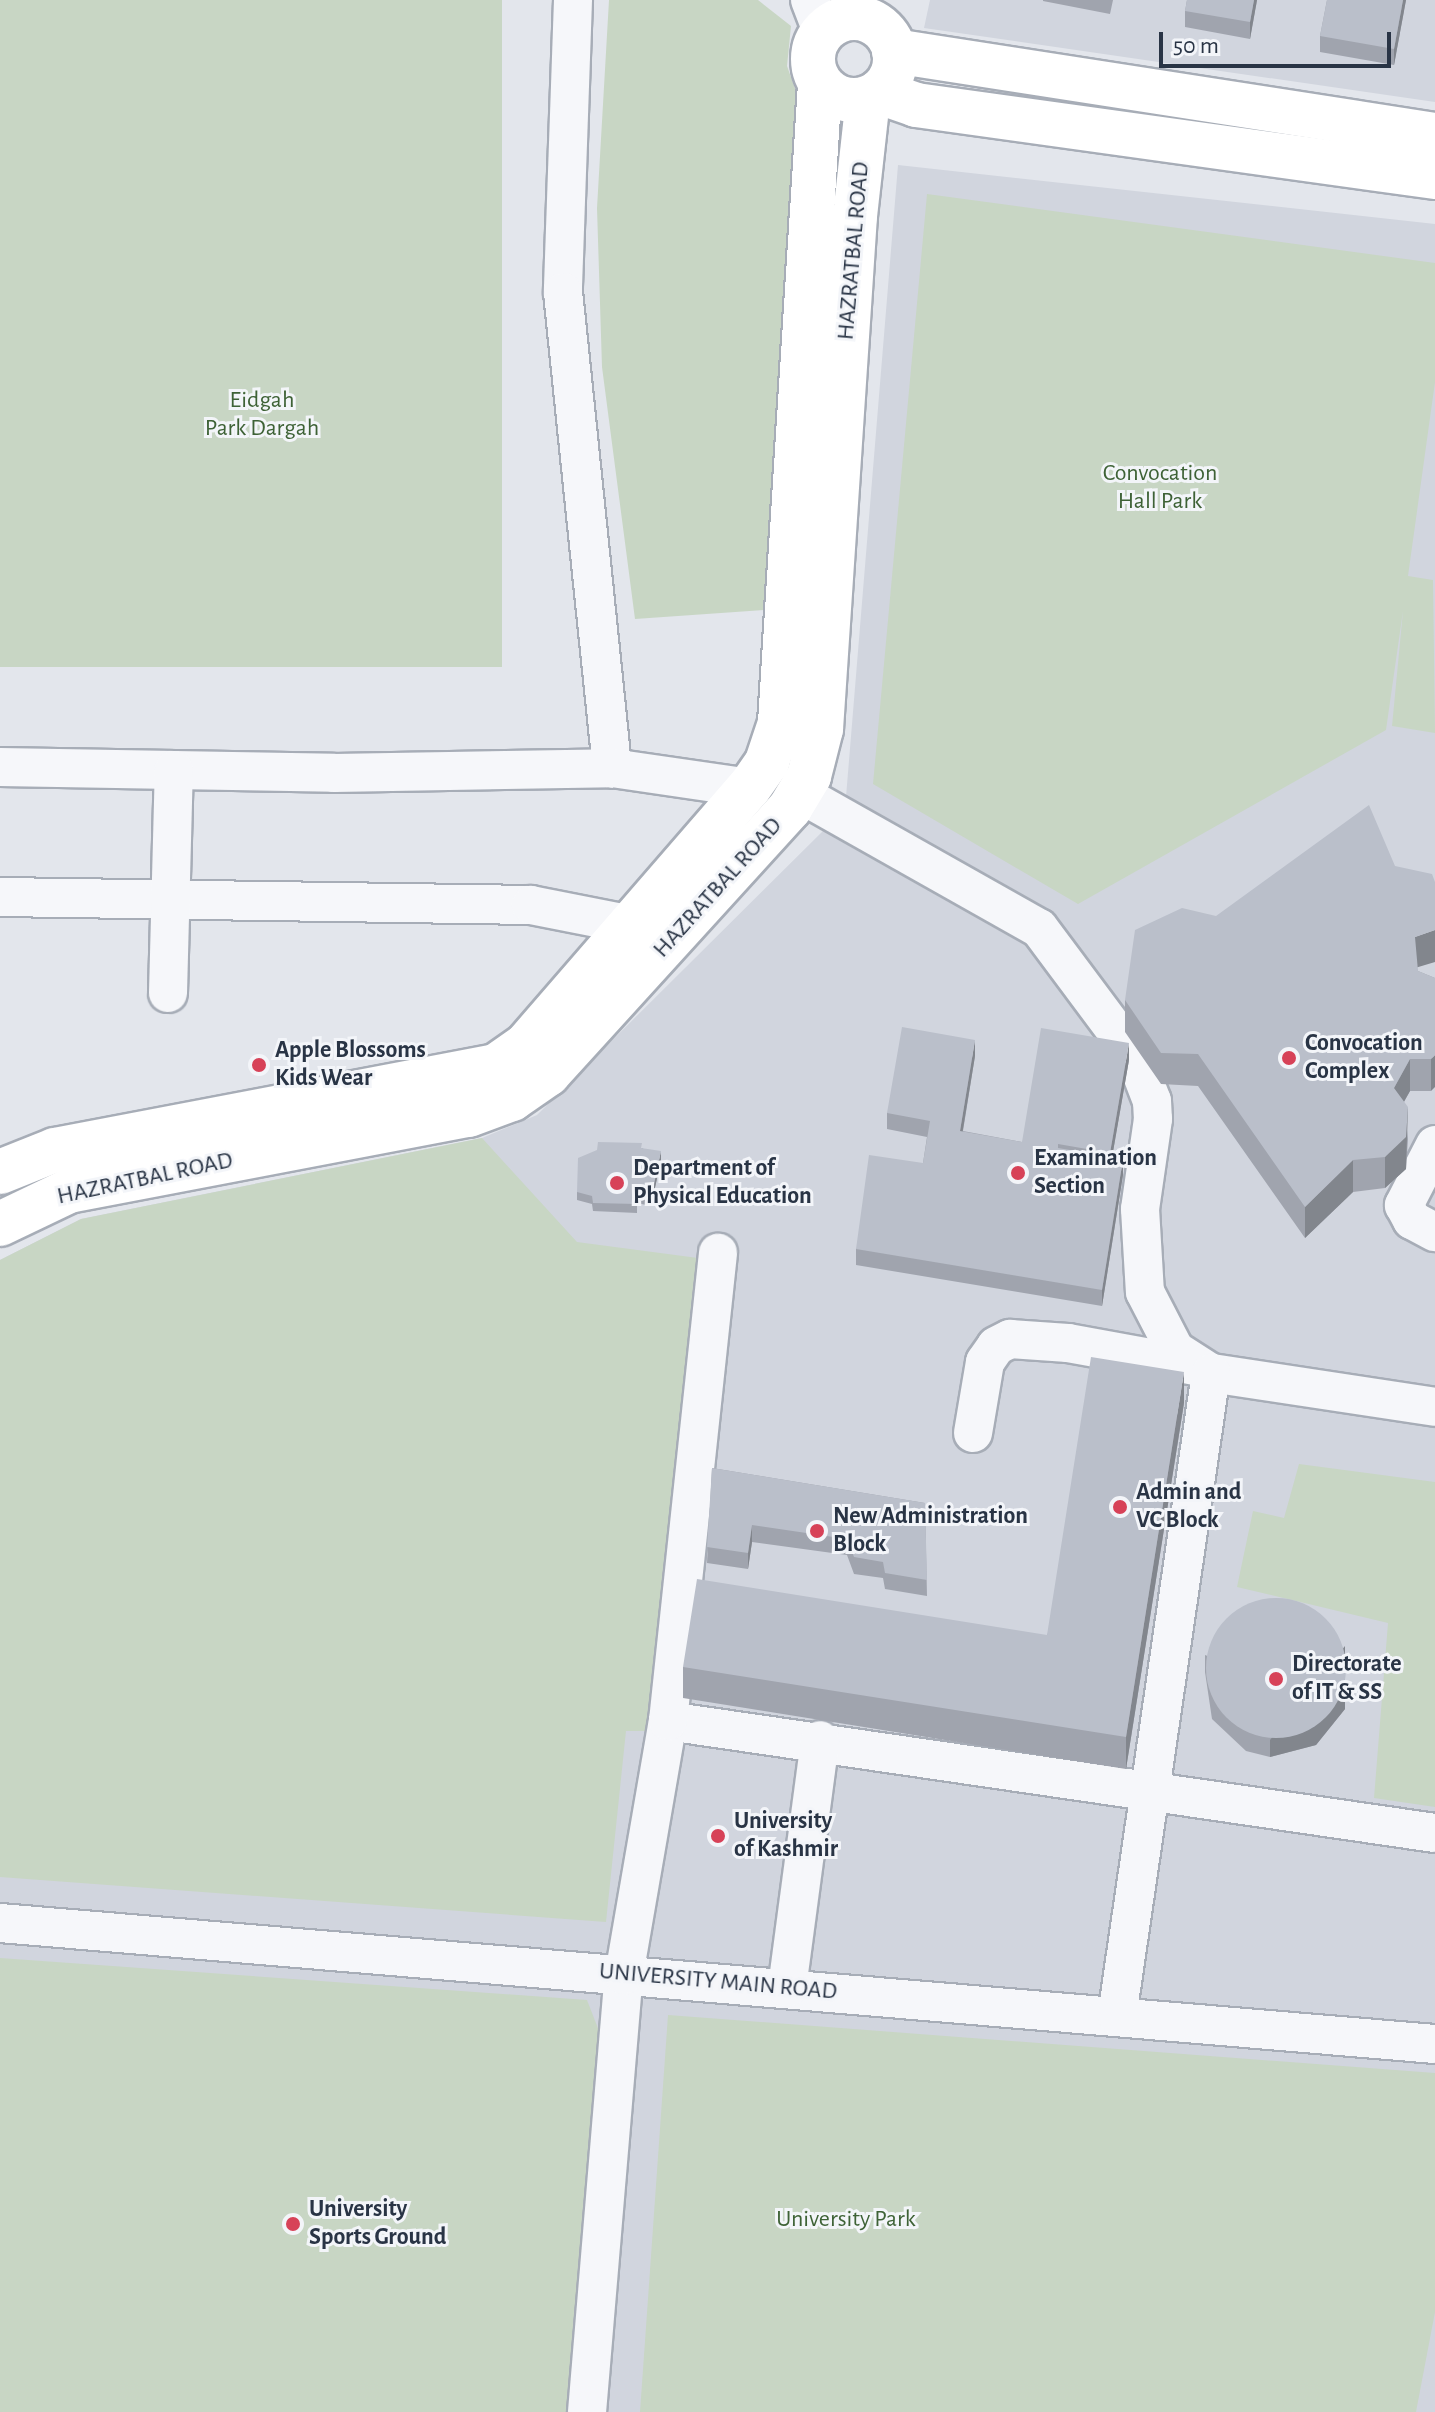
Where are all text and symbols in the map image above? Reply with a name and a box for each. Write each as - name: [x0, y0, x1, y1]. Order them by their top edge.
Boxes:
- scale bar: [1163, 16, 1395, 66]
- text: 50 m: [1173, 34, 1219, 58]
- street label: HAZRATBAL ROAD: [832, 161, 876, 341]
- park label: Eidgah Park Dargah: [205, 387, 319, 443]
- park label: Convocation Hall Park: [1103, 460, 1217, 516]
- street label: HAZRATBAL ROAD: [648, 812, 788, 964]
- place label: Convocation Complex: [1305, 1030, 1423, 1086]
- place label: Apple Blossoms Kids Wear: [275, 1037, 426, 1093]
- marker: Convocation Complex: [1280, 1049, 1298, 1067]
- marker: Apple Blossoms Kids Wear: [250, 1056, 268, 1074]
- place label: Examination Section: [1034, 1145, 1157, 1201]
- street label: HAZRATBAL ROAD: [55, 1146, 235, 1212]
- place label: Department of Physical Education: [633, 1155, 812, 1211]
- marker: Examination Section: [1009, 1164, 1027, 1182]
- marker: Department of Physical Education: [608, 1174, 626, 1192]
- place label: Admin and VC Block: [1136, 1479, 1241, 1535]
- marker: Admin and VC Block: [1111, 1498, 1129, 1516]
- place label: New Administration Block: [833, 1503, 1028, 1559]
- marker: New Administration Block: [808, 1522, 826, 1540]
- place label: Directorate of IT & SS: [1292, 1651, 1401, 1707]
- marker: Directorate of IT & SS: [1267, 1670, 1285, 1688]
- place label: University of Kashmir: [734, 1808, 838, 1864]
- marker: University of Kashmir: [709, 1827, 727, 1845]
- street label: UNIVERSITY MAIN ROAD: [598, 1957, 838, 2007]
- place label: University Sports Ground: [309, 2196, 446, 2252]
- park label: University Park: [776, 2206, 916, 2234]
- marker: University Sports Ground: [284, 2215, 302, 2233]

